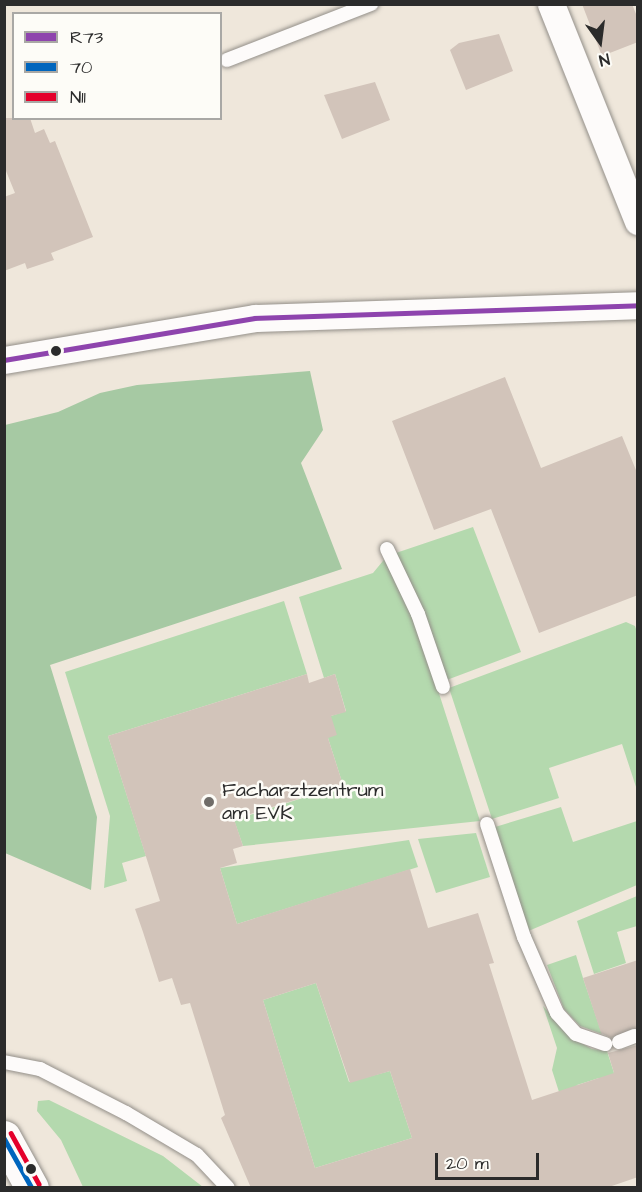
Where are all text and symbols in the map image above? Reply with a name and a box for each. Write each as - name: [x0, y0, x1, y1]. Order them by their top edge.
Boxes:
- legend: [12, 12, 222, 120]
- north arrow: [570, 12, 630, 72]
- text: R73: [70, 25, 103, 50]
- text: N: [597, 48, 612, 71]
- text: 70: [70, 55, 92, 80]
- text: N11: [70, 85, 86, 110]
- unlabelled marker: [50, 345, 62, 357]
- place label: Facharztzentrum am EVK: [222, 778, 383, 825]
- marker: Facharztzentrum am EVK: [200, 793, 218, 811]
- scale bar: [438, 1141, 542, 1179]
- text: 20 m: [446, 1151, 489, 1176]
- unlabelled marker: [25, 1163, 37, 1175]

